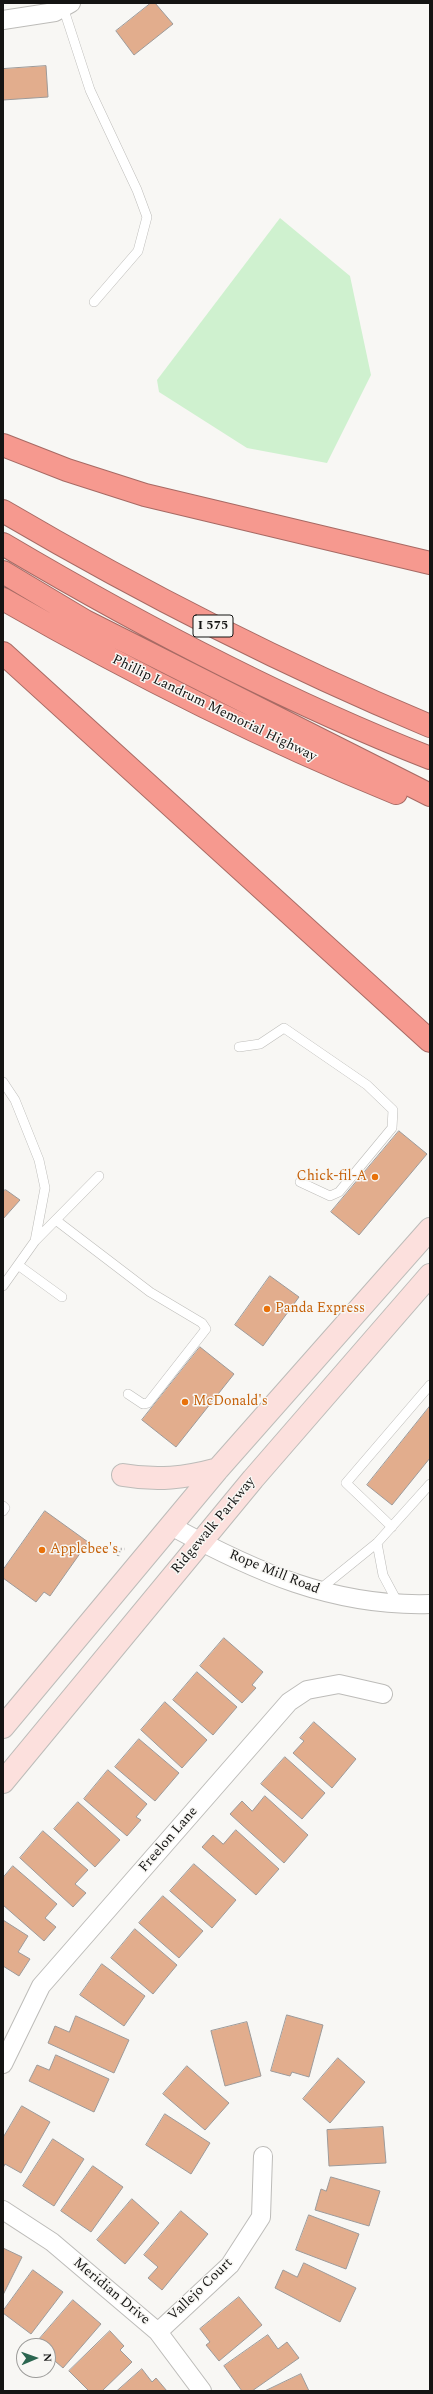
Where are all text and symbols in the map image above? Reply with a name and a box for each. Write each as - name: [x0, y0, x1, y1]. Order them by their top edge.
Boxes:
- road number: I 575: [193, 615, 233, 637]
- street label: Phillip Landrum Memorial Highway: [109, 652, 319, 766]
- place label: Chick-fil-A: [297, 1169, 367, 1185]
- marker: Chick-fil-A: [370, 1172, 380, 1182]
- place label: Panda Express: [275, 1301, 365, 1317]
- marker: Panda Express: [262, 1304, 272, 1314]
- place label: McDonald's: [193, 1394, 268, 1410]
- marker: McDonald's: [180, 1397, 190, 1407]
- street label: Ridgewalk Parkway: [169, 1474, 259, 1578]
- place label: Applebee's: [50, 1542, 118, 1558]
- marker: Applebee's: [37, 1545, 47, 1555]
- street label: Rope Mill Road: [226, 1547, 322, 1599]
- street label: Freelon Lane: [136, 1804, 202, 1876]
- street label: Meridian Drive: [69, 2255, 153, 2329]
- street label: Vallejo Court: [165, 2255, 237, 2325]
- north arrow: [16, 2338, 56, 2378]
- text: N: [39, 2353, 56, 2362]

